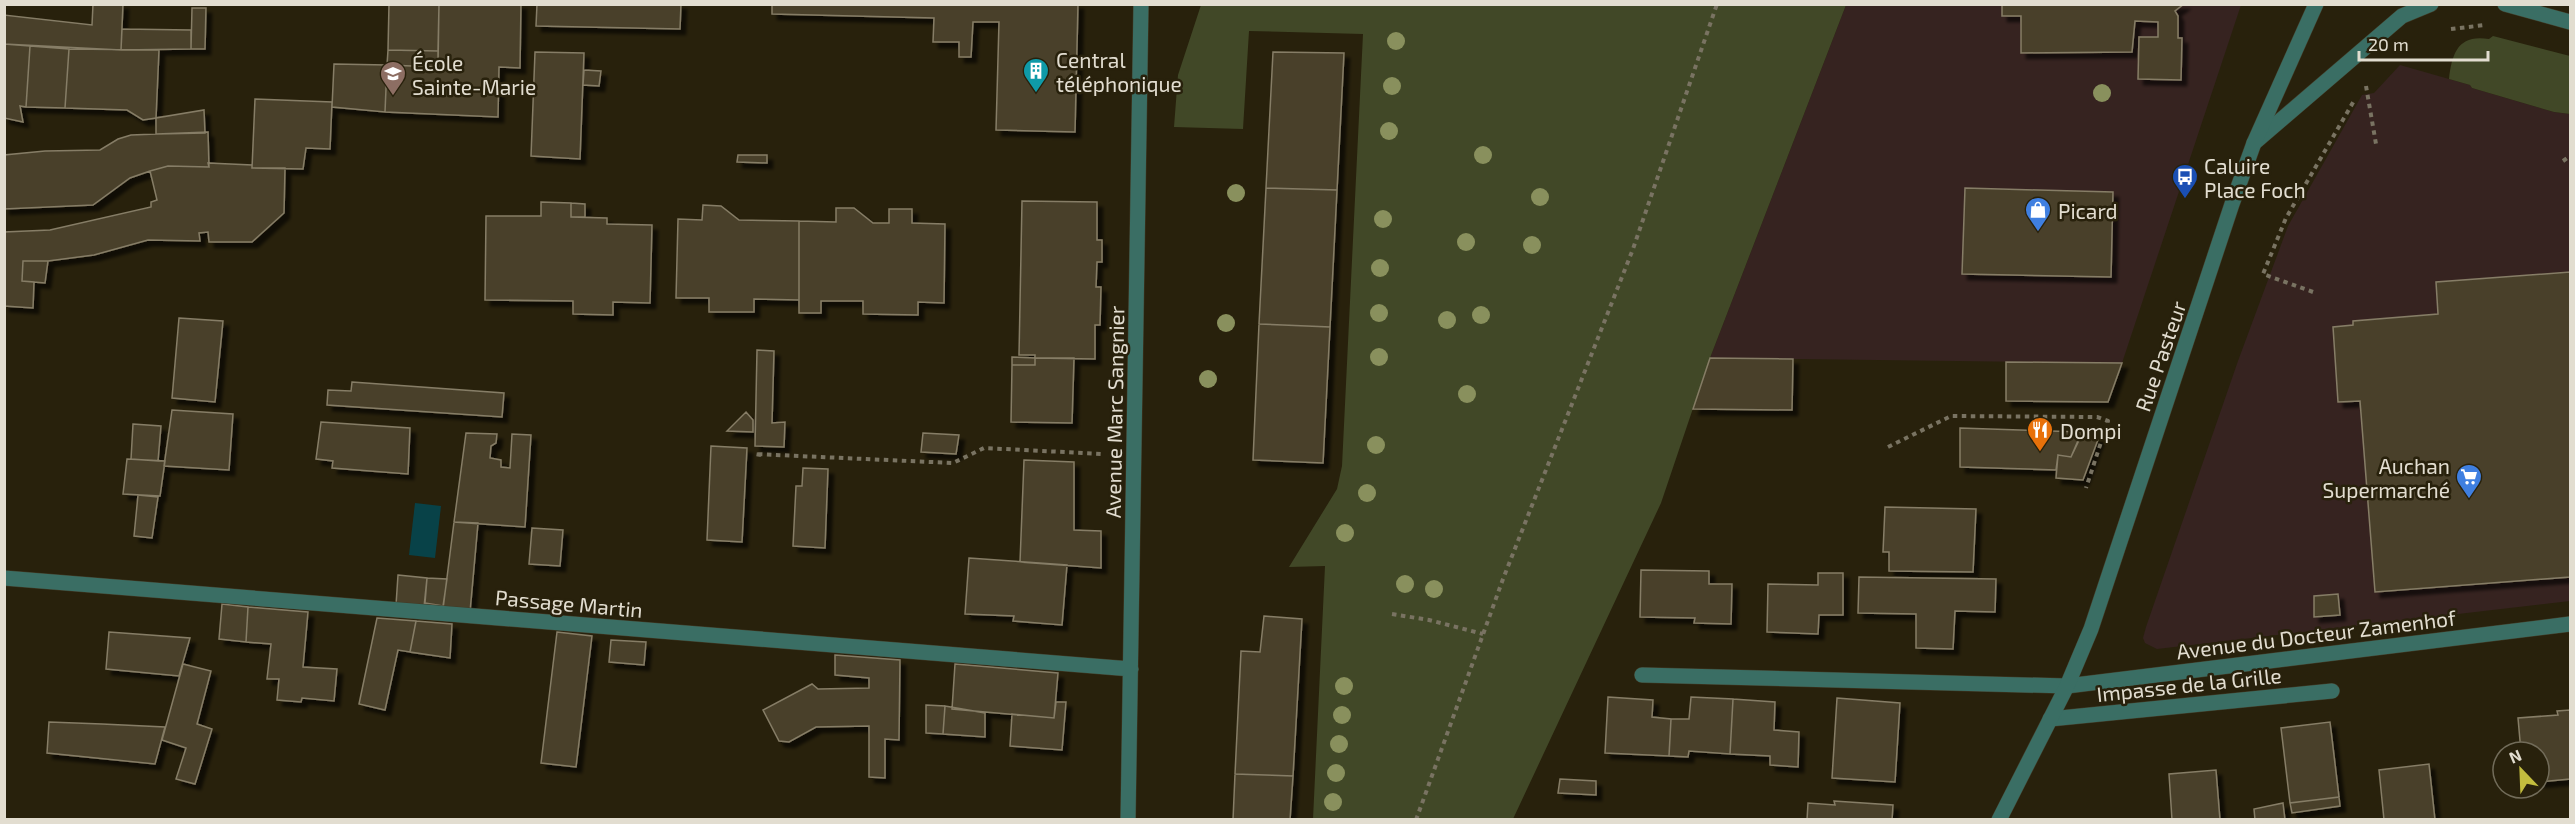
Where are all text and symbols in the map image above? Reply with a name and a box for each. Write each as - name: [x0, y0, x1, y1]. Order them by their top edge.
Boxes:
- scale bar: [2359, 24, 2488, 62]
- text: 20 m: [2368, 33, 2409, 55]
- place label: Central téléphonique: [1056, 47, 1182, 96]
- place label: École Sainte-Marie: [412, 50, 536, 99]
- building icon: Central téléphonique: [1021, 56, 1051, 94]
- school or university icon: École Sainte-Marie: [378, 59, 408, 97]
- place label: Caluire Place Foch: [2204, 153, 2306, 202]
- bus stop icon: Caluire Place Foch: [2170, 162, 2200, 200]
- shop icon: Picard: [2023, 195, 2053, 233]
- place label: Picard: [2058, 198, 2118, 223]
- street label: Rue Pasteur: [2129, 297, 2191, 414]
- street label: Avenue Marc Sangnier: [1100, 305, 1128, 518]
- restaurant icon: Dompi: [2025, 415, 2055, 453]
- place label: Dompi: [2060, 418, 2122, 443]
- place label: Auchan Supermarché: [2323, 453, 2450, 502]
- supermarket icon: Auchan Supermarché: [2454, 462, 2484, 500]
- street label: Passage Martin: [494, 584, 644, 622]
- street label: Avenue du Docteur Zamenhof: [2175, 604, 2458, 664]
- street label: Impasse de la Grille: [2095, 662, 2283, 706]
- north arrow: [2491, 740, 2551, 800]
- text: N: [2506, 745, 2524, 767]

